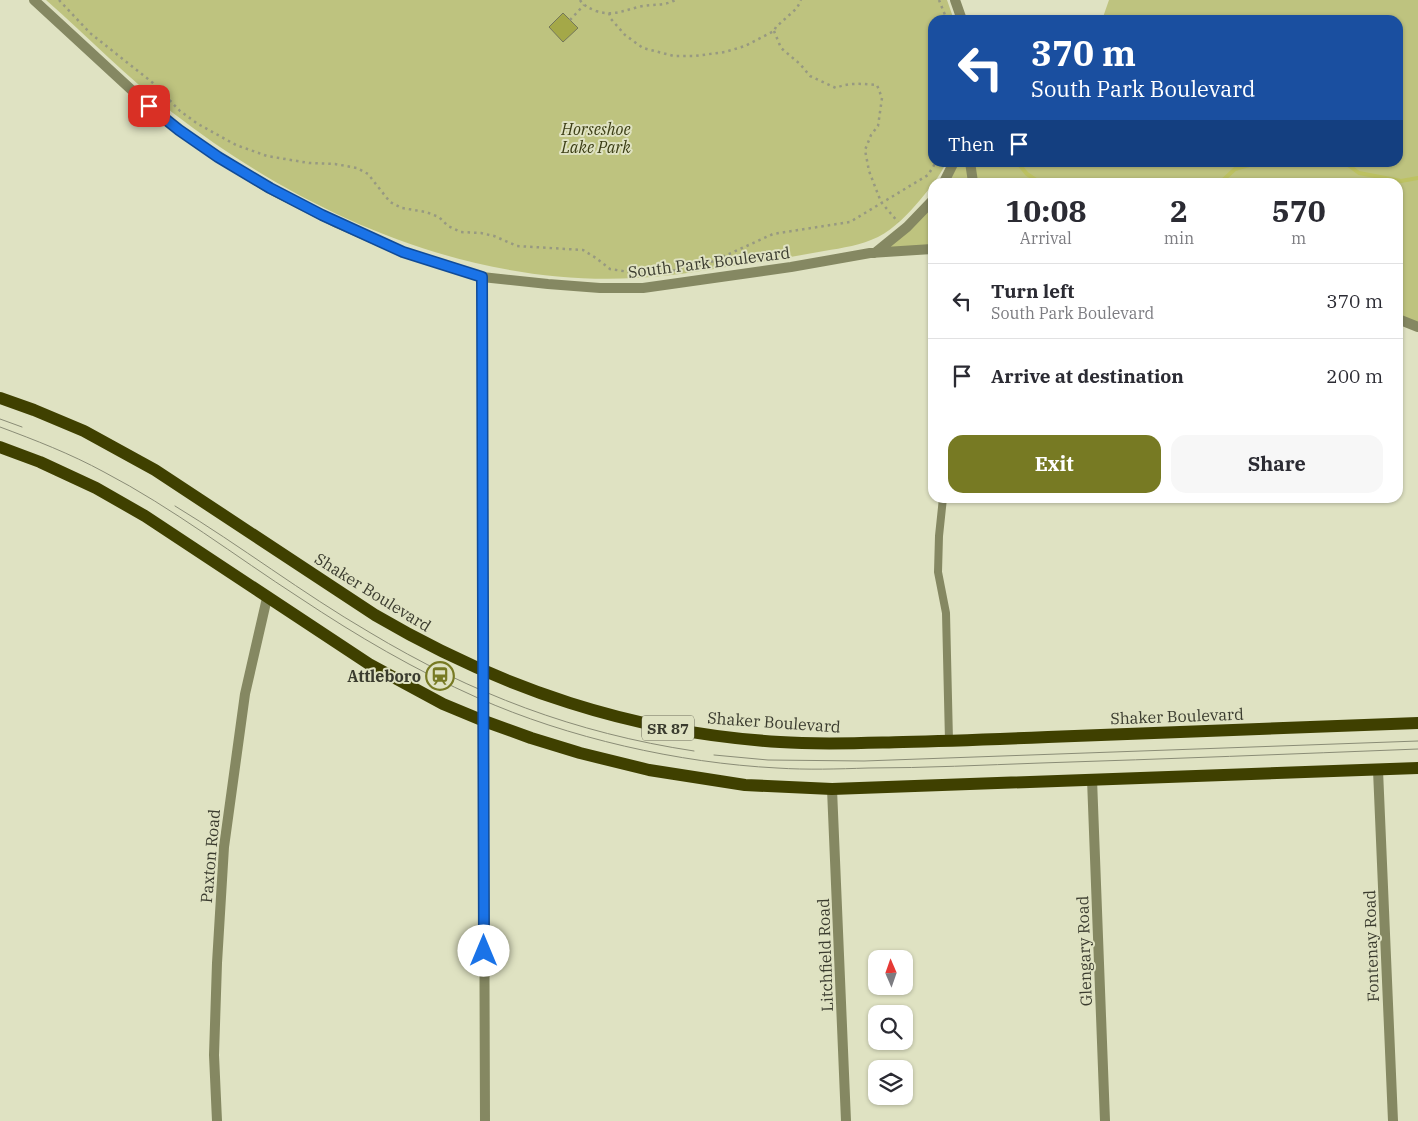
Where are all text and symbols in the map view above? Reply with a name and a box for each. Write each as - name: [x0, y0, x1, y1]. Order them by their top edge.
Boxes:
- text: 370 m: [1031, 30, 1136, 76]
- icon: left: [948, 35, 1013, 100]
- text: South Park Boulevard: [1031, 74, 1255, 103]
- pin: [128, 85, 170, 127]
- icon: arrive: [135, 92, 163, 120]
- park label: Horseshoe Lake Park: [560, 119, 631, 157]
- icon: arrive: [1005, 130, 1033, 158]
- text: Then: [948, 132, 995, 156]
- text: 10:08: [1005, 191, 1086, 230]
- text: 2: [1170, 191, 1188, 230]
- text: 570: [1272, 191, 1326, 230]
- text: Arrival: [1020, 228, 1072, 248]
- text: min: [1164, 228, 1194, 248]
- text: m: [1291, 228, 1306, 248]
- street label: South Park Boulevard: [627, 242, 791, 282]
- text: Turn left: [991, 279, 1074, 303]
- icon: left: [948, 287, 976, 315]
- text: 370 m: [1326, 289, 1383, 313]
- text: South Park Boulevard: [991, 303, 1154, 323]
- icon: arrive: [948, 362, 976, 390]
- text: Arrive at destination: [991, 364, 1184, 388]
- text: 200 m: [1326, 364, 1383, 388]
- button: Exit: [948, 435, 1161, 493]
- button: Share: [1171, 435, 1383, 493]
- street label: Shaker Boulevard: [311, 548, 435, 636]
- station icon: Attleboro: [425, 661, 455, 691]
- place label: Attleboro: [347, 666, 421, 686]
- street label: Shaker Boulevard: [1110, 704, 1244, 728]
- street label: Shaker Boulevard: [707, 707, 842, 737]
- road number: SR 87: [642, 716, 694, 740]
- street label: Paxton Road: [196, 808, 224, 904]
- street label: Fontenay Road: [1359, 889, 1383, 1002]
- street label: Glengary Road: [1072, 895, 1096, 1007]
- street label: Litchfield Road: [813, 898, 837, 1012]
- position arrow: [457, 924, 509, 976]
- north arrow: [868, 950, 912, 995]
- map controls: [868, 950, 913, 1105]
- button: search: [868, 1005, 913, 1050]
- button: layers: [868, 1060, 913, 1105]

